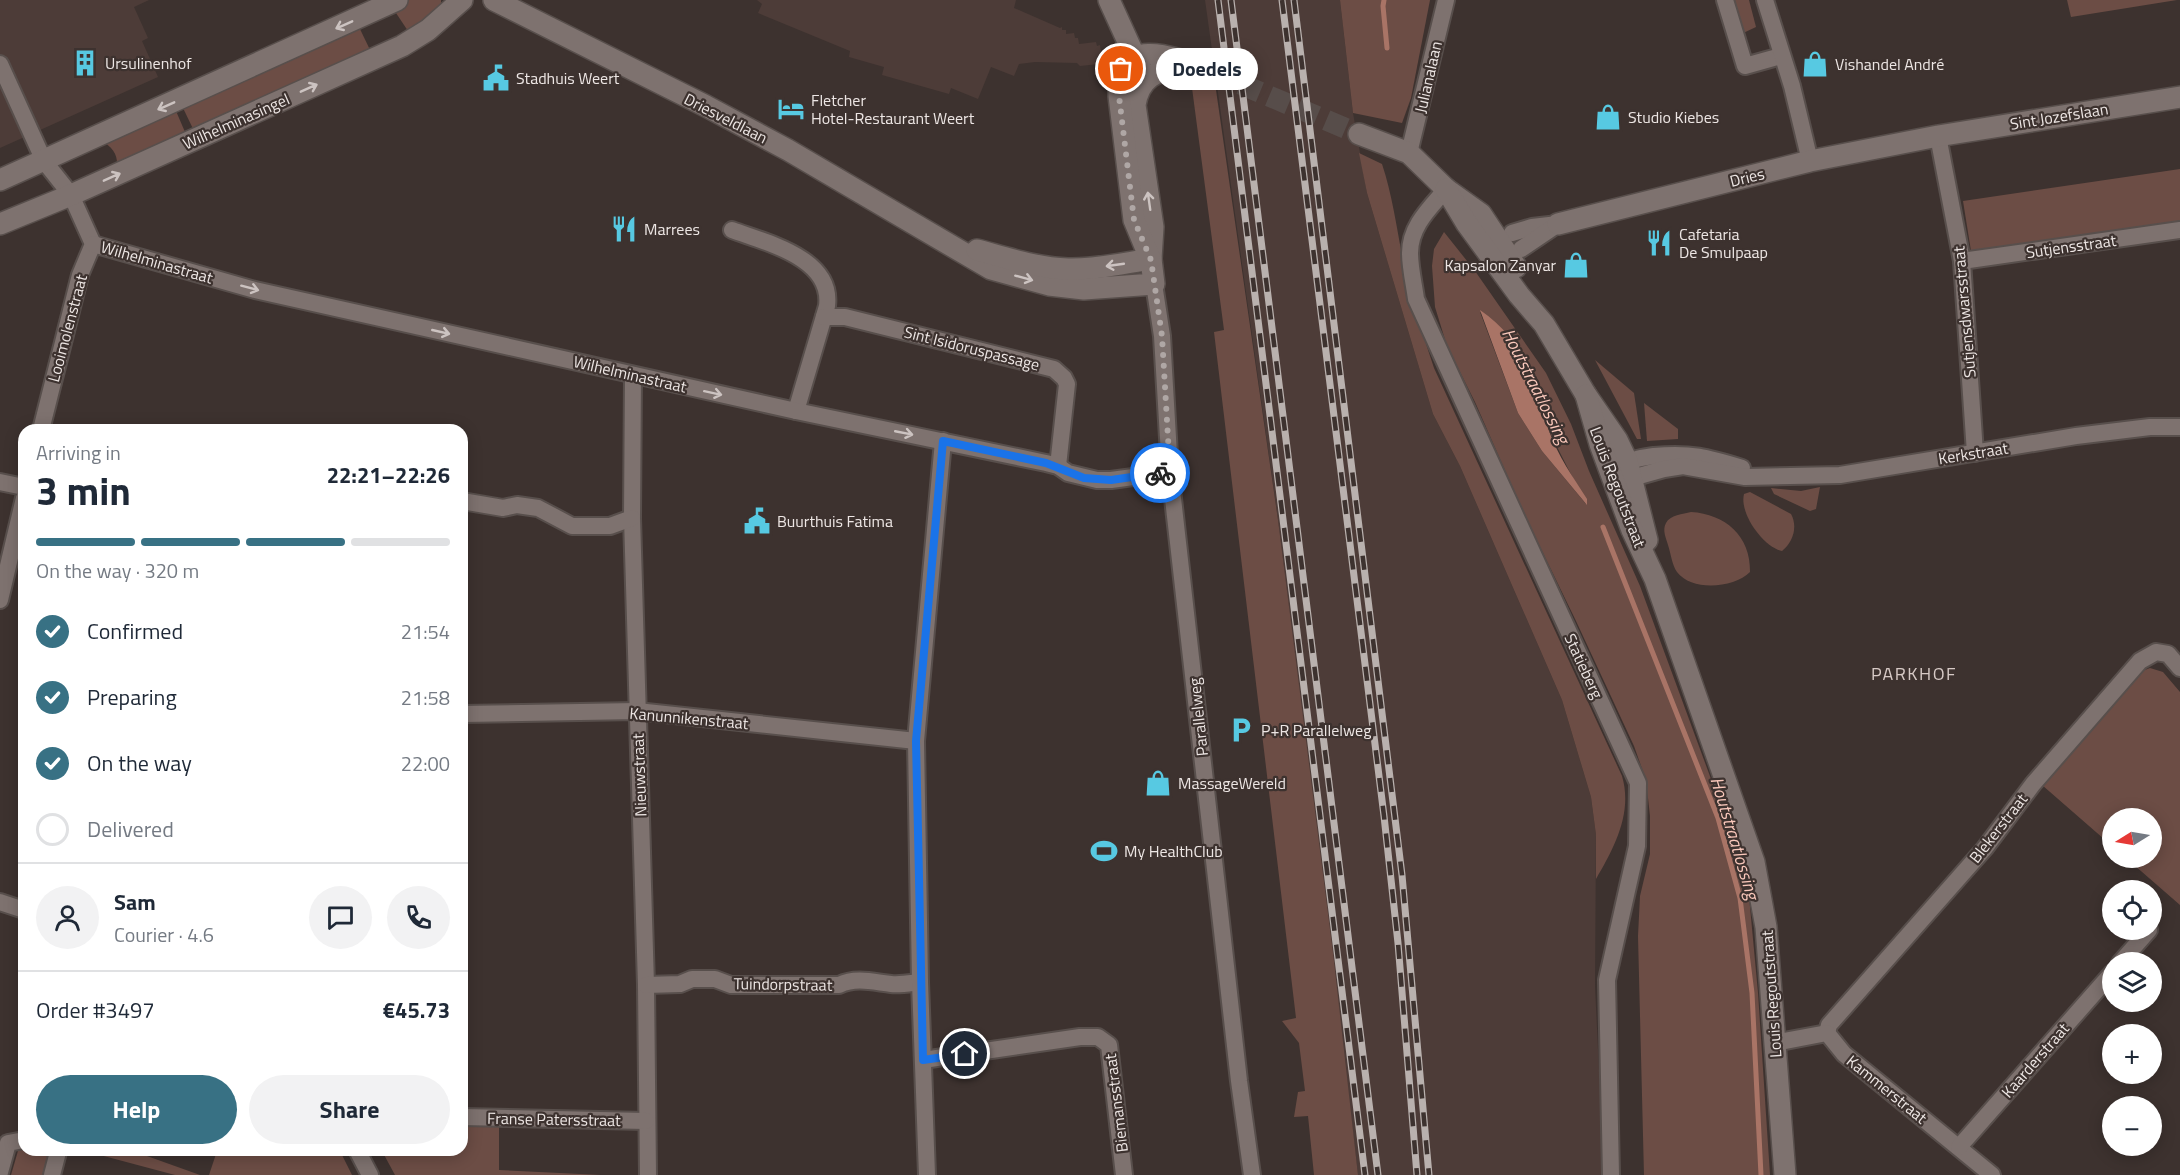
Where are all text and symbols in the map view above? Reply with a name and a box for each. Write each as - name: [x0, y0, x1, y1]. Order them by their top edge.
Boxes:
- one-way arrow: [336, 20, 354, 32]
- street label: Julianalaan: [1408, 39, 1448, 115]
- pin: [1095, 43, 1146, 94]
- building icon: Ursulinenhof: [70, 48, 100, 78]
- callout: Doedels: [1157, 48, 1259, 90]
- shop icon: Vishandel André: [1800, 49, 1830, 79]
- place label: Ursulinenhof: [105, 51, 192, 75]
- icon: bag: [1104, 52, 1137, 85]
- place label: Vishandel André: [1835, 52, 1944, 76]
- text: Doedels: [1172, 53, 1242, 84]
- public building icon: Stadhuis Weert: [481, 63, 511, 93]
- place label: Stadhuis Weert: [516, 66, 620, 90]
- one-way arrow: [299, 82, 317, 94]
- street label: Wilhelminasingel: [179, 87, 293, 155]
- street label: Driesveldlaan: [680, 87, 772, 149]
- place label: Fletcher Hotel-Restaurant Weert: [811, 88, 975, 130]
- hotel icon: Fletcher Hotel-Restaurant Weert: [776, 94, 806, 124]
- street label: Sint Jozefslaan: [2008, 96, 2110, 136]
- one-way arrow: [158, 100, 176, 112]
- shop icon: Studio Kiebes: [1593, 102, 1623, 132]
- place label: Studio Kiebes: [1628, 105, 1719, 129]
- street label: Dries: [1727, 161, 1767, 193]
- one-way arrow: [102, 170, 120, 182]
- one-way arrow: [1144, 192, 1155, 212]
- restaurant icon: Marrees: [609, 214, 639, 244]
- place label: Marrees: [644, 217, 700, 241]
- place label: Cafetaria De Smulpaap: [1679, 222, 1768, 264]
- restaurant icon: Cafetaria De Smulpaap: [1644, 228, 1674, 258]
- street label: Sutjensstraat: [2024, 228, 2118, 264]
- street label: Wilhelminastraat: [98, 235, 216, 290]
- street label: Sutjensdwarsstraat: [1946, 245, 1982, 379]
- shop icon: Kapsalon Zanyar: [1561, 250, 1591, 280]
- place label: Kapsalon Zanyar: [1445, 253, 1556, 277]
- one-way arrow: [1106, 259, 1126, 270]
- street label: Looimolenstraat: [41, 271, 93, 384]
- one-way arrow: [1014, 272, 1033, 284]
- one-way arrow: [241, 283, 260, 295]
- street label: Sint Isidoruspassage: [902, 320, 1042, 376]
- water label: Houtstraatlossing: [1495, 323, 1578, 451]
- one-way arrow: [430, 327, 450, 338]
- street label: Wilhelminastraat: [571, 349, 689, 399]
- one-way arrow: [703, 388, 722, 399]
- street label: Louis Regoutstraat: [1584, 423, 1652, 551]
- one-way arrow: [893, 428, 913, 439]
- street label: Kerkstraat: [1936, 436, 2010, 470]
- text: Arriving in: [36, 437, 121, 468]
- courier: [1130, 443, 1190, 503]
- icon: bike: [1144, 457, 1177, 490]
- text: 22:21–22:26: [327, 458, 450, 492]
- text: 3 min: [36, 461, 131, 520]
- public building icon: Buurthuis Fatima: [742, 506, 772, 536]
- place label: Buurthuis Fatima: [777, 509, 893, 533]
- text: On the way · 320 m: [36, 555, 199, 586]
- text: Confirmed: [87, 614, 183, 648]
- icon: check: [36, 615, 69, 648]
- text: 21:54: [401, 616, 450, 647]
- street label: Statieberg: [1558, 629, 1610, 703]
- district label: PARKHOF: [1871, 660, 1957, 687]
- street label: Parallelweg: [1182, 677, 1214, 757]
- text: Preparing: [87, 680, 177, 714]
- icon: check: [36, 681, 69, 714]
- text: 21:58: [401, 682, 450, 713]
- street label: Kanunnikenstraat: [629, 701, 750, 735]
- parking icon: P+R Parallelweg: [1226, 715, 1256, 745]
- place label: P+R Parallelweg: [1261, 718, 1371, 742]
- street label: Nieuwstraat: [626, 733, 652, 817]
- text: On the way: [87, 746, 192, 780]
- icon: check: [36, 747, 69, 780]
- text: 22:00: [401, 748, 450, 779]
- shop icon: MassageWereld: [1143, 768, 1173, 798]
- place label: MassageWereld: [1178, 771, 1286, 795]
- water label: Houtstraatlossing: [1704, 773, 1767, 905]
- street label: Blekerstraat: [1963, 788, 2033, 868]
- north arrow: [2102, 808, 2162, 868]
- map controls: [2102, 808, 2162, 1156]
- text: Delivered: [87, 812, 174, 846]
- sports icon: My HealthClub: [1089, 836, 1119, 866]
- place label: My HealthClub: [1124, 839, 1223, 863]
- button: locate: [2102, 880, 2162, 940]
- text: Sam: [114, 885, 156, 919]
- button: person: [36, 886, 99, 949]
- button: chat: [309, 886, 372, 949]
- button: phone: [387, 886, 450, 949]
- text: Courier · 4.6: [114, 919, 214, 950]
- street label: Louis Regoutstraat: [1755, 929, 1787, 1059]
- button: layers: [2102, 952, 2162, 1012]
- street label: Tuindorpstraat: [733, 971, 833, 997]
- text: Order #3497: [36, 993, 155, 1027]
- text: €45.73: [383, 993, 450, 1027]
- street label: Kaarderstraat: [1996, 1017, 2075, 1103]
- button: +: [2102, 1024, 2162, 1084]
- pin: [939, 1028, 990, 1079]
- icon: home: [948, 1037, 981, 1070]
- street label: Kammerstraat: [1841, 1049, 1933, 1129]
- street label: Biemansstraat: [1098, 1052, 1134, 1154]
- button: Help: [36, 1075, 237, 1144]
- button: Share: [249, 1075, 450, 1144]
- button: −: [2102, 1096, 2162, 1156]
- street label: Franse Patersstraat: [487, 1106, 621, 1132]

